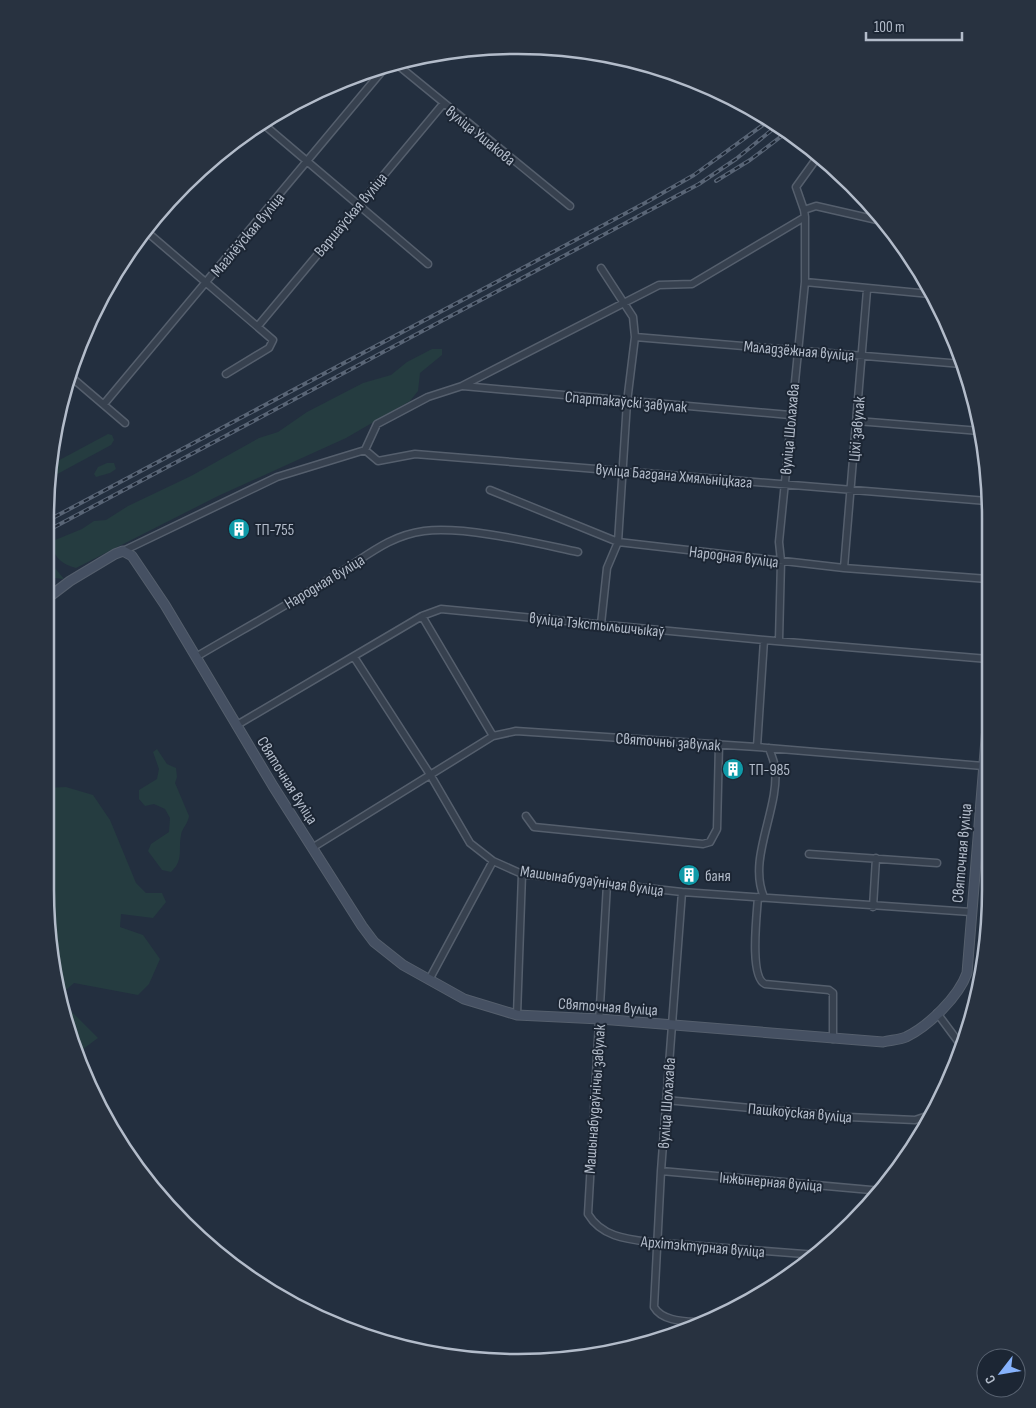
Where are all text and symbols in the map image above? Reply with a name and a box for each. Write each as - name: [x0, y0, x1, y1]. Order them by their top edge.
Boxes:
- scale bar: [866, 10, 962, 42]
- text: 100 m: [874, 18, 905, 37]
- street label: вуліца Ушакова: [441, 102, 519, 170]
- street label: Варшаўская вуліца: [310, 169, 392, 261]
- street label: Магілёўская вуліца: [207, 189, 289, 281]
- street label: Маладзёжная вуліца: [743, 337, 855, 366]
- street label: вуліца Шолахава: [777, 383, 804, 475]
- street label: Спартакаўскі завулак: [564, 388, 689, 417]
- street label: Ціхі завулак: [845, 395, 870, 462]
- street label: вуліца Багдана Хмяльніцкага: [595, 460, 753, 493]
- building icon: ТП-755: [227, 517, 251, 541]
- place label: ТП-755: [255, 521, 294, 540]
- street label: Народная вуліца: [688, 543, 780, 572]
- street label: Народная вуліца: [281, 551, 368, 614]
- street label: вуліца Тэкстыльшчыкаў: [528, 609, 665, 642]
- street label: Святочны завулак: [615, 729, 722, 756]
- street label: Святочная вуліца: [252, 733, 321, 828]
- building icon: ТП-985: [721, 757, 745, 781]
- place label: ТП-985: [749, 761, 790, 780]
- street label: Святочная вуліца: [949, 803, 976, 904]
- street label: Машынабудаўнічая вуліца: [519, 862, 665, 901]
- building icon: баня: [677, 863, 701, 887]
- place label: баня: [705, 867, 731, 886]
- street label: Святочная вуліца: [557, 995, 658, 1020]
- street label: Машынабудаўнічы завулак: [581, 1023, 610, 1174]
- street label: вуліца Шолахава: [655, 1057, 680, 1149]
- street label: Пашкоўская вуліца: [747, 1099, 853, 1128]
- street label: Інжынерная вуліца: [719, 1169, 823, 1196]
- street label: Архітэктурная вуліца: [639, 1233, 766, 1262]
- north arrow: [976, 1348, 1026, 1398]
- text: С: [981, 1372, 999, 1387]

